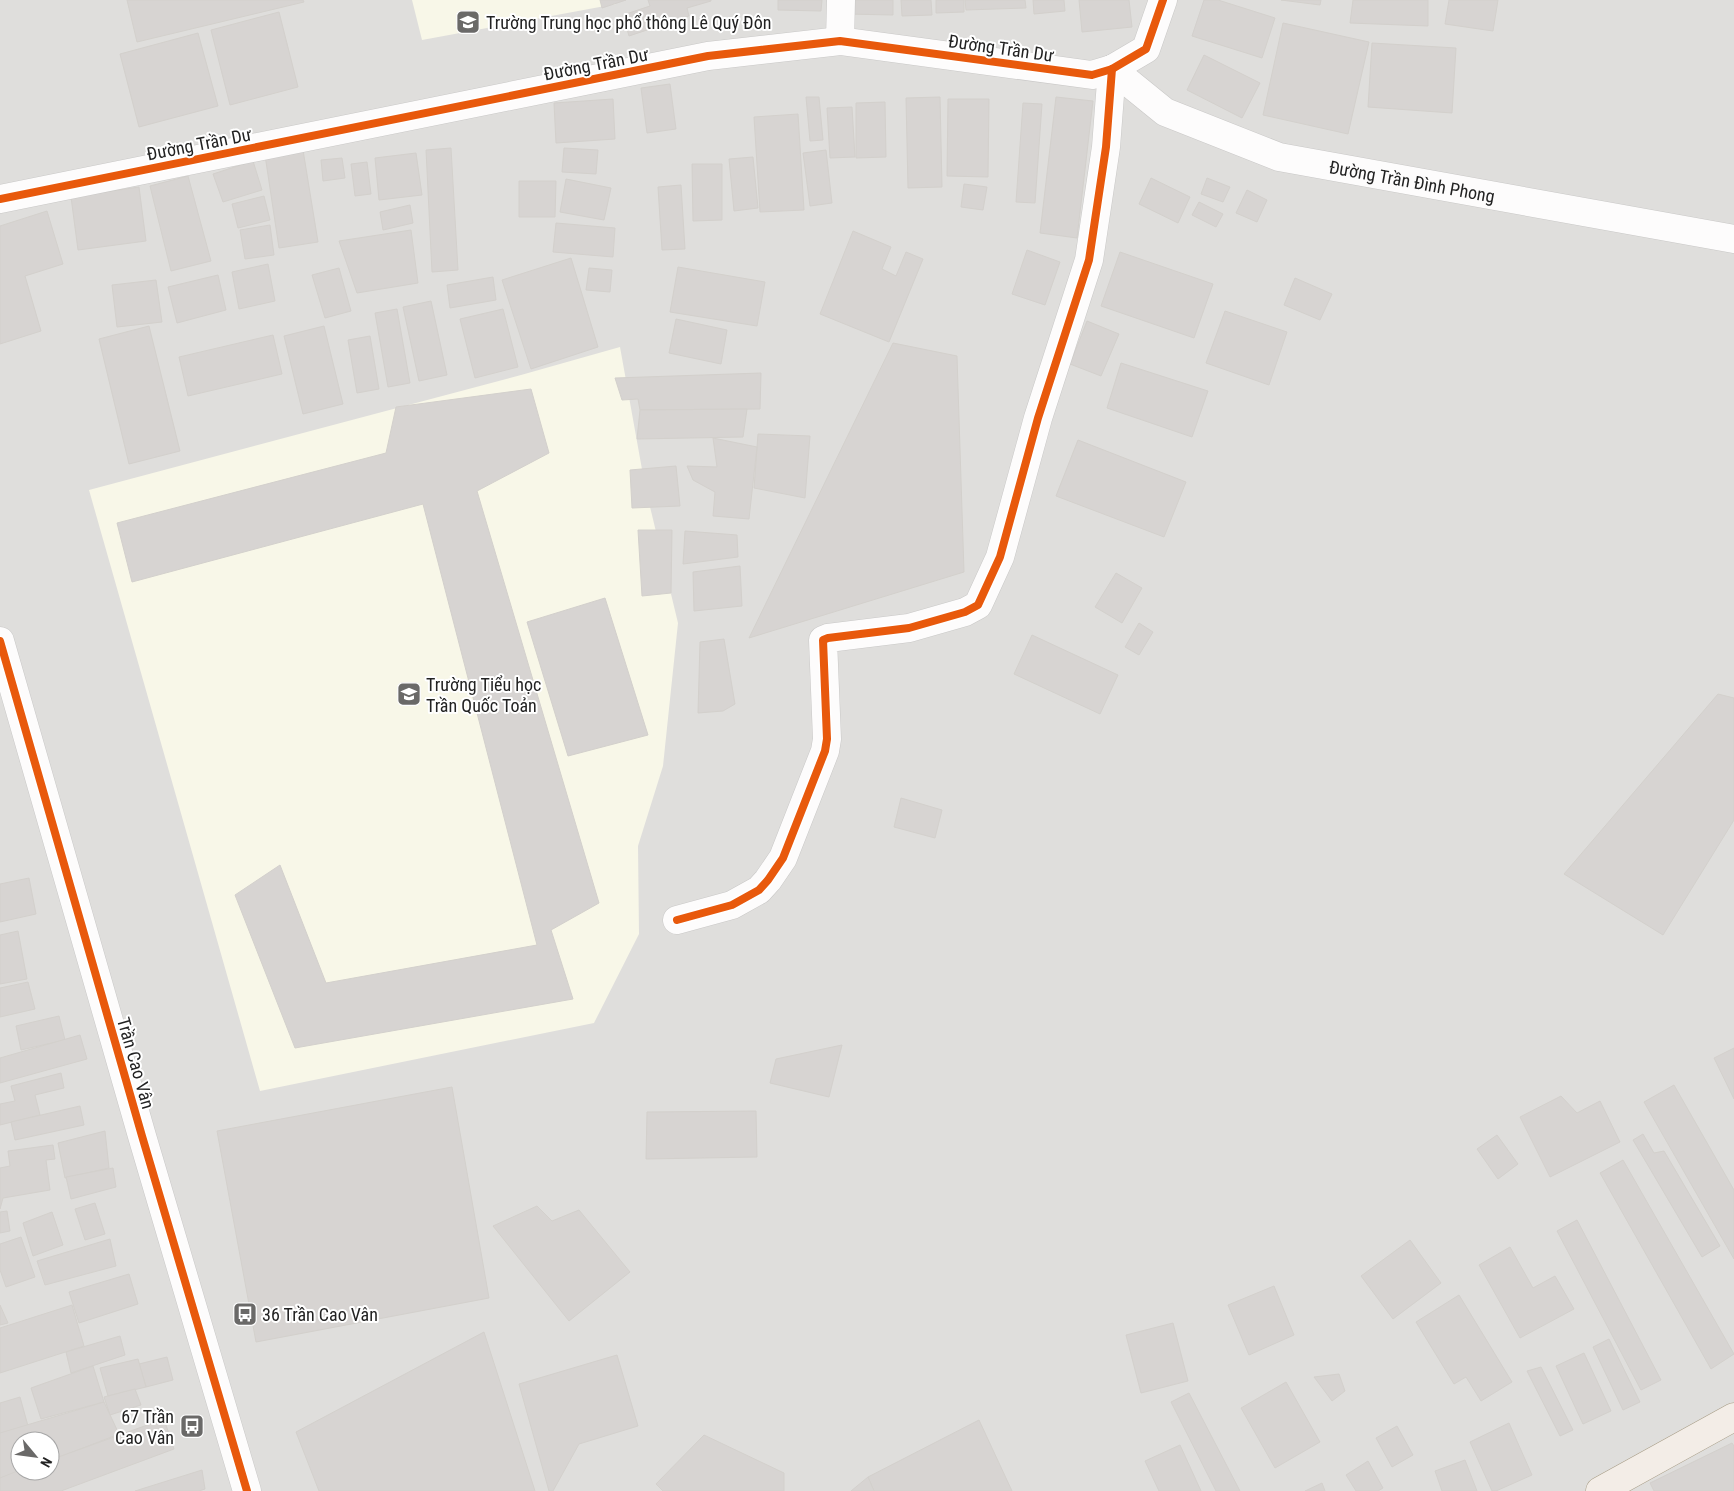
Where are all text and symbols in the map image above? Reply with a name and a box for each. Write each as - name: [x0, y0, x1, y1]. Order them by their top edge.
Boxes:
- school or university icon: Trường Trung học phổ thông Lê Quý Đôn: [455, 9, 481, 35]
- place label: Trường Trung học phổ thông Lê Quý Đôn: [486, 12, 771, 33]
- street label: Đường Trần Dư: [947, 30, 1055, 66]
- street label: Đường Trần Dư: [542, 44, 650, 84]
- street label: Đường Trần Dư: [145, 124, 253, 164]
- street label: Đường Trần Đình Phong: [1328, 156, 1497, 206]
- place label: Trường Tiểu học Trần Quốc Toản: [426, 674, 541, 716]
- school or university icon: Trường Tiểu học Trần Quốc Toản: [396, 681, 422, 707]
- street label: Trần Cao Vân: [113, 1015, 159, 1111]
- bus stop icon: 36 Trần Cao Vân: [232, 1301, 258, 1327]
- place label: 36 Trần Cao Vân: [262, 1304, 378, 1325]
- place label: 67 Trần Cao Vân: [115, 1406, 174, 1448]
- bus stop icon: 67 Trần Cao Vân: [179, 1413, 205, 1439]
- north arrow: [10, 1431, 60, 1481]
- text: N: [37, 1455, 55, 1470]

